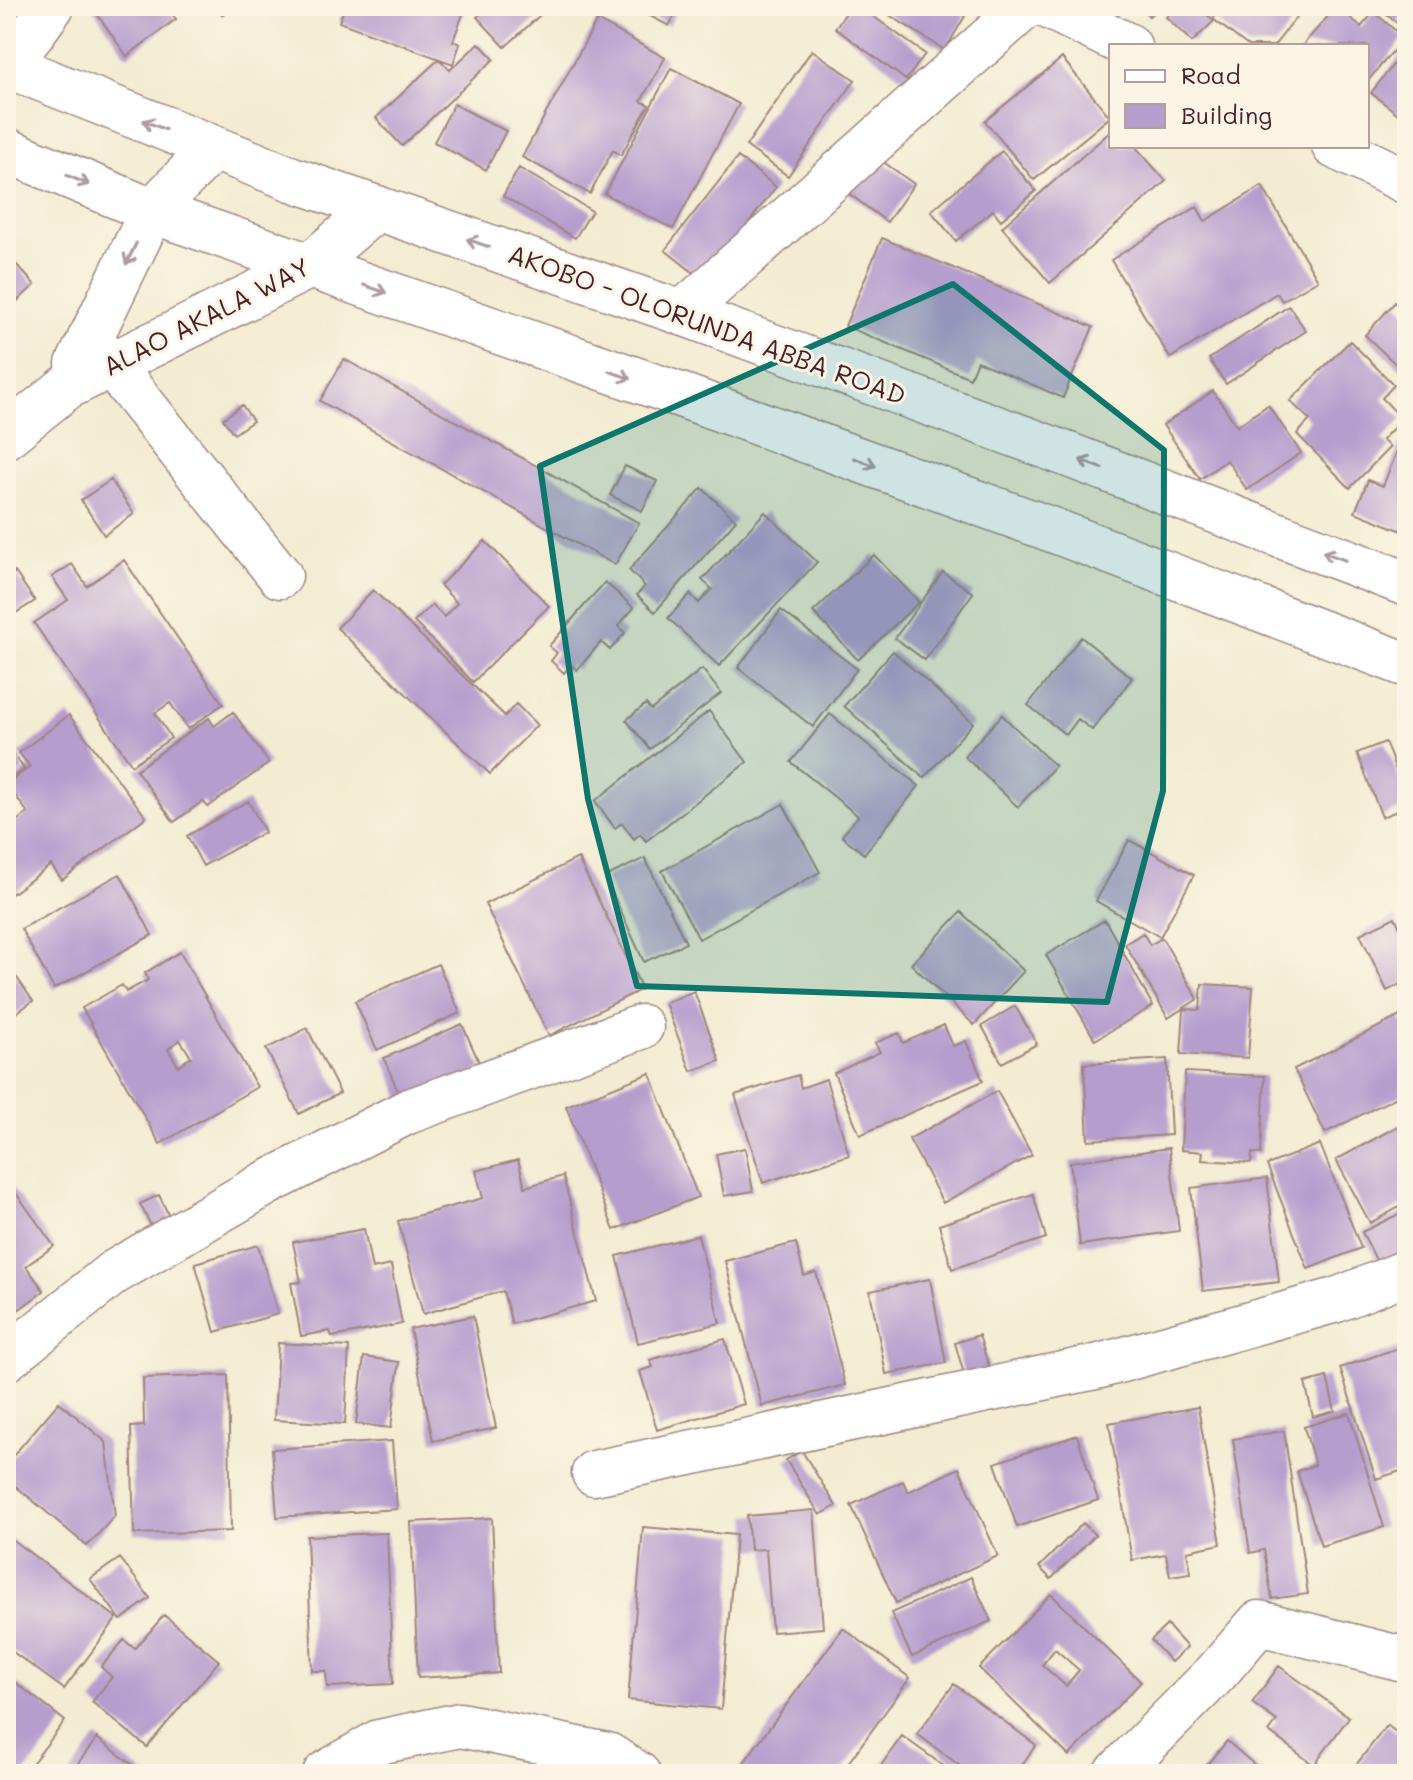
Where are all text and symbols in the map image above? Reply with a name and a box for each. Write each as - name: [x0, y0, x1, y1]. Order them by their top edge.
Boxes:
- legend: [1109, 44, 1369, 148]
- text: Road: [1181, 59, 1241, 90]
- text: Building: [1181, 99, 1272, 130]
- one-way arrow: [142, 117, 167, 132]
- one-way arrow: [65, 174, 90, 188]
- one-way arrow: [466, 234, 491, 249]
- street label: AKOBO - OLORUNDA ABBA ROAD: [504, 236, 910, 412]
- one-way arrow: [123, 242, 138, 266]
- street label: ALAO AKALA WAY: [97, 249, 315, 383]
- one-way arrow: [362, 283, 387, 298]
- one-way arrow: [607, 368, 632, 383]
- one-way arrow: [852, 456, 877, 470]
- one-way arrow: [1079, 456, 1104, 470]
- one-way arrow: [1322, 548, 1347, 562]

